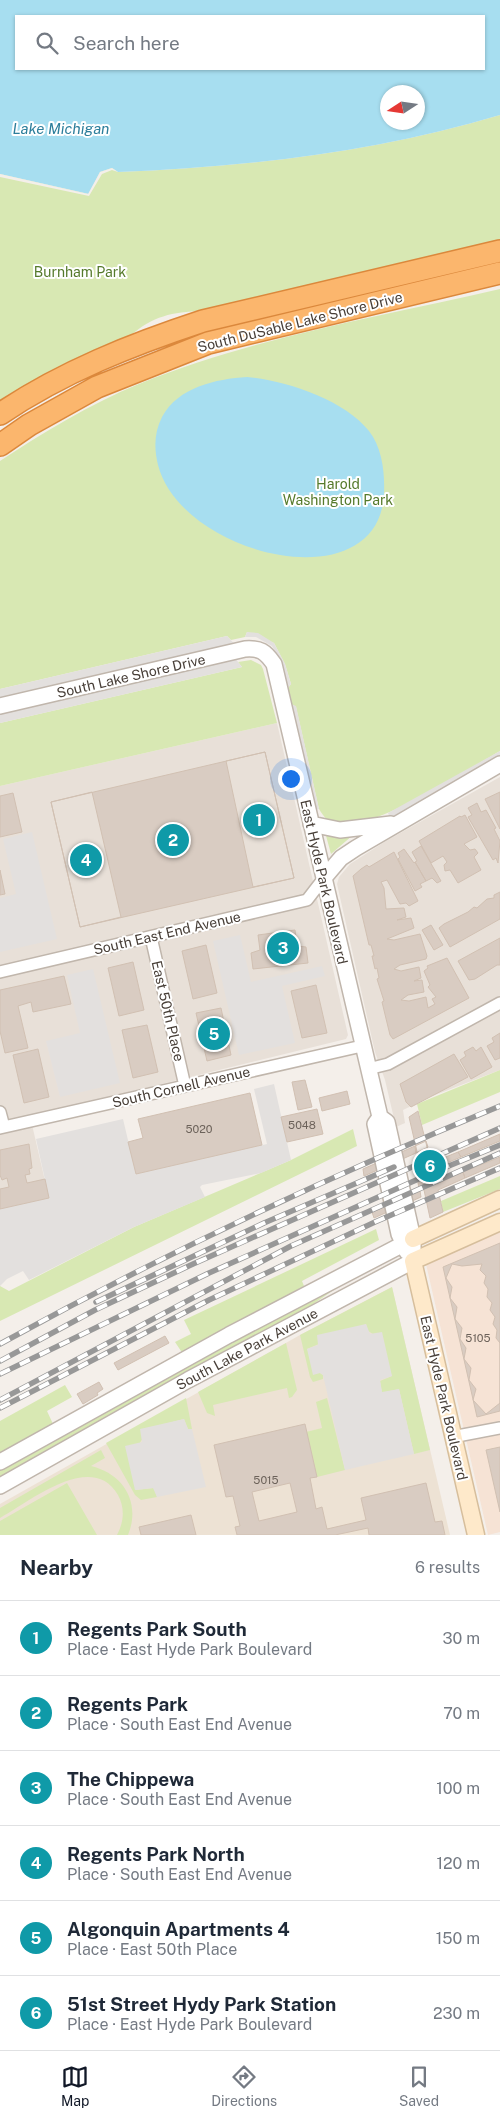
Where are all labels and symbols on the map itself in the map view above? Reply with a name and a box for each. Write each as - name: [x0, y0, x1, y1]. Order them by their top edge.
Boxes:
- north arrow: [380, 85, 425, 130]
- water label: Lake Michigan: [13, 120, 109, 137]
- park label: Burnham Park: [34, 264, 126, 280]
- street label: South DuSable Lake Shore Drive: [196, 289, 404, 355]
- park label: Harold Washington Park: [283, 476, 393, 508]
- street label: South Lake Shore Drive: [55, 651, 207, 701]
- your location: [278, 766, 304, 792]
- street label: East Hyde Park Boulevard: [297, 798, 351, 966]
- pin: 1: [243, 801, 275, 839]
- pin: 2: [157, 821, 189, 859]
- pin: 4: [70, 841, 102, 879]
- street label: South East End Avenue: [92, 908, 242, 958]
- pin: 3: [267, 929, 299, 967]
- street label: East 50th Place: [149, 959, 187, 1063]
- pin: 5: [198, 1015, 230, 1053]
- street label: South Cornell Avenue: [110, 1063, 252, 1111]
- house number: 5048: [288, 1119, 316, 1131]
- house number: 5020: [185, 1123, 213, 1135]
- pin: 6: [414, 1147, 446, 1185]
- street label: South Lake Park Avenue: [173, 1305, 321, 1393]
- street label: East Hyde Park Boulevard: [417, 1314, 471, 1482]
- house number: 5105: [465, 1332, 491, 1344]
- house number: 5015: [253, 1474, 279, 1486]

